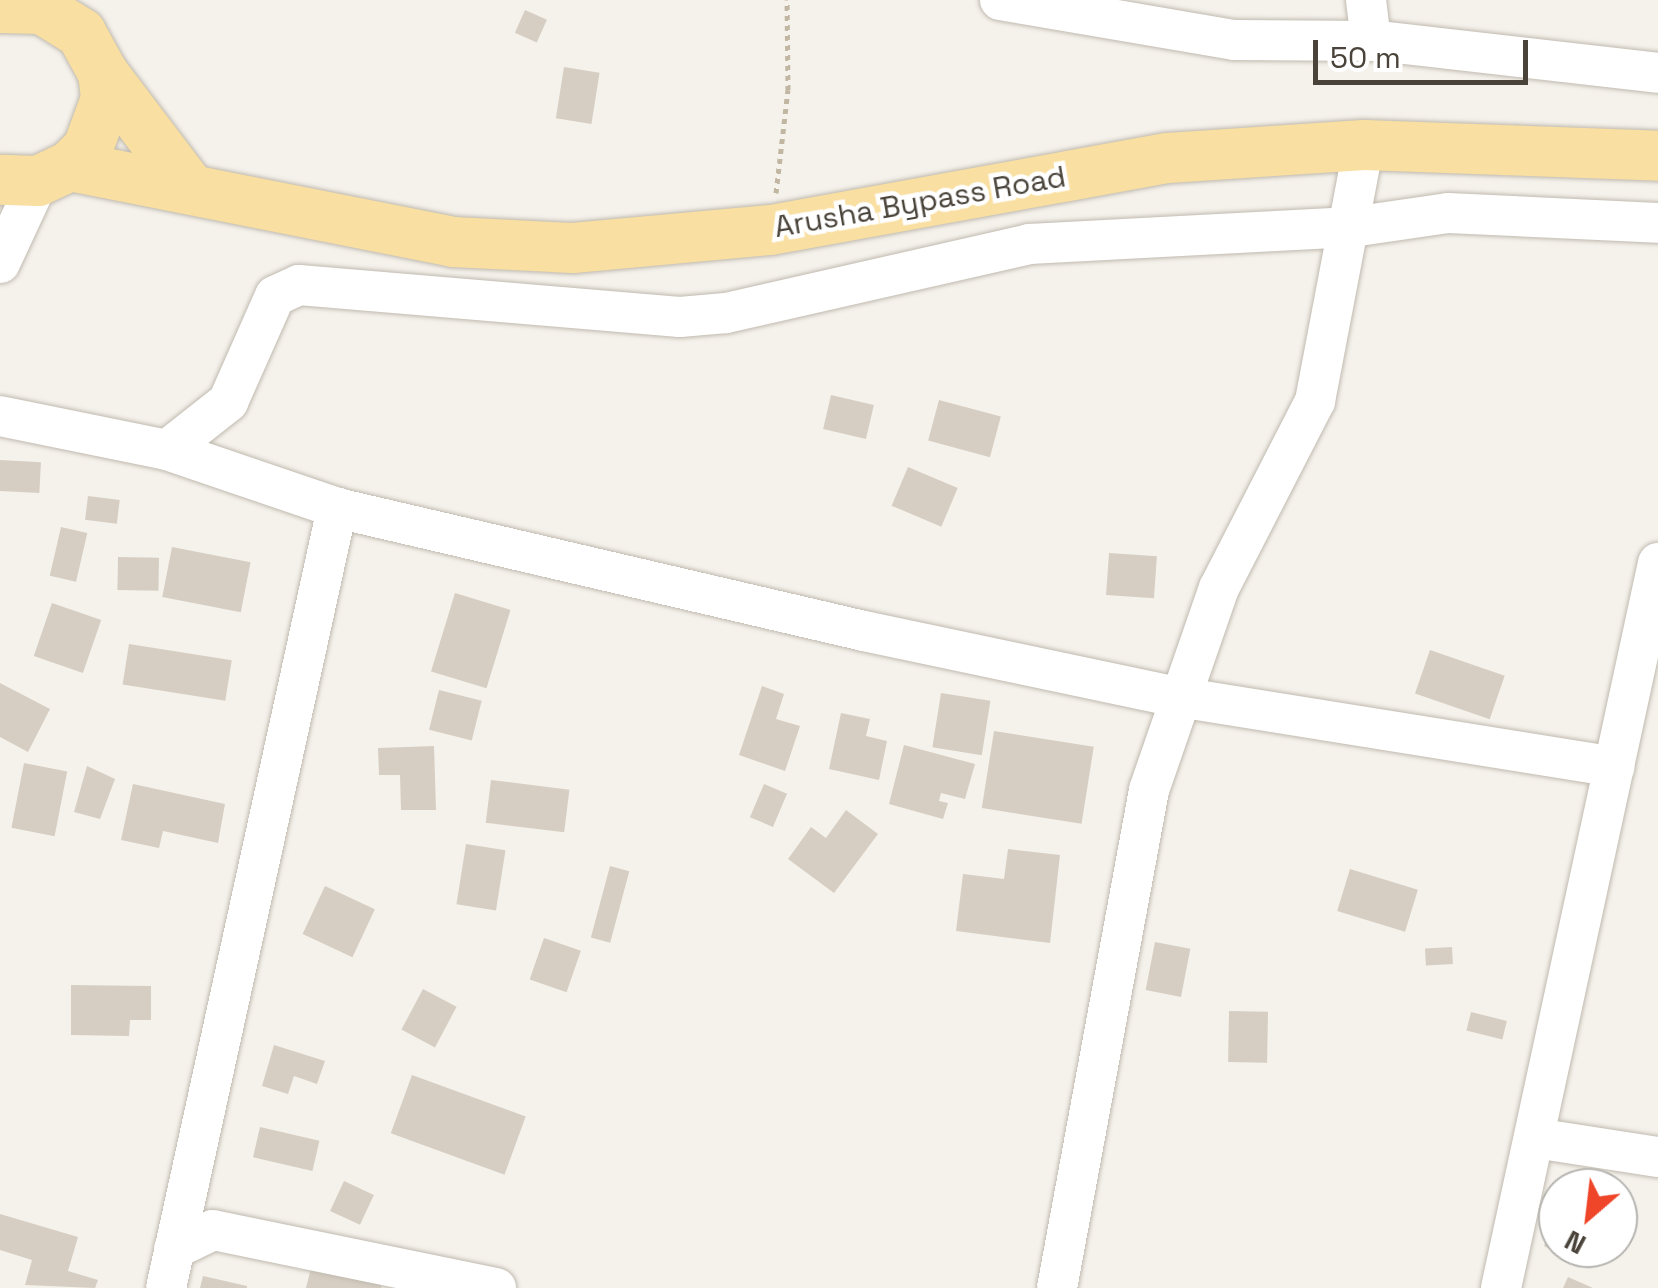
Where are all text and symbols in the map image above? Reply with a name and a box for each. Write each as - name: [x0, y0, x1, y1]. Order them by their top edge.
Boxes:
- scale bar: [1318, 20, 1533, 82]
- text: 50 m: [1330, 38, 1401, 77]
- street label: Arusha Bypass Road: [771, 159, 1069, 245]
- north arrow: [1538, 1168, 1638, 1268]
- text: N: [1558, 1222, 1592, 1263]

